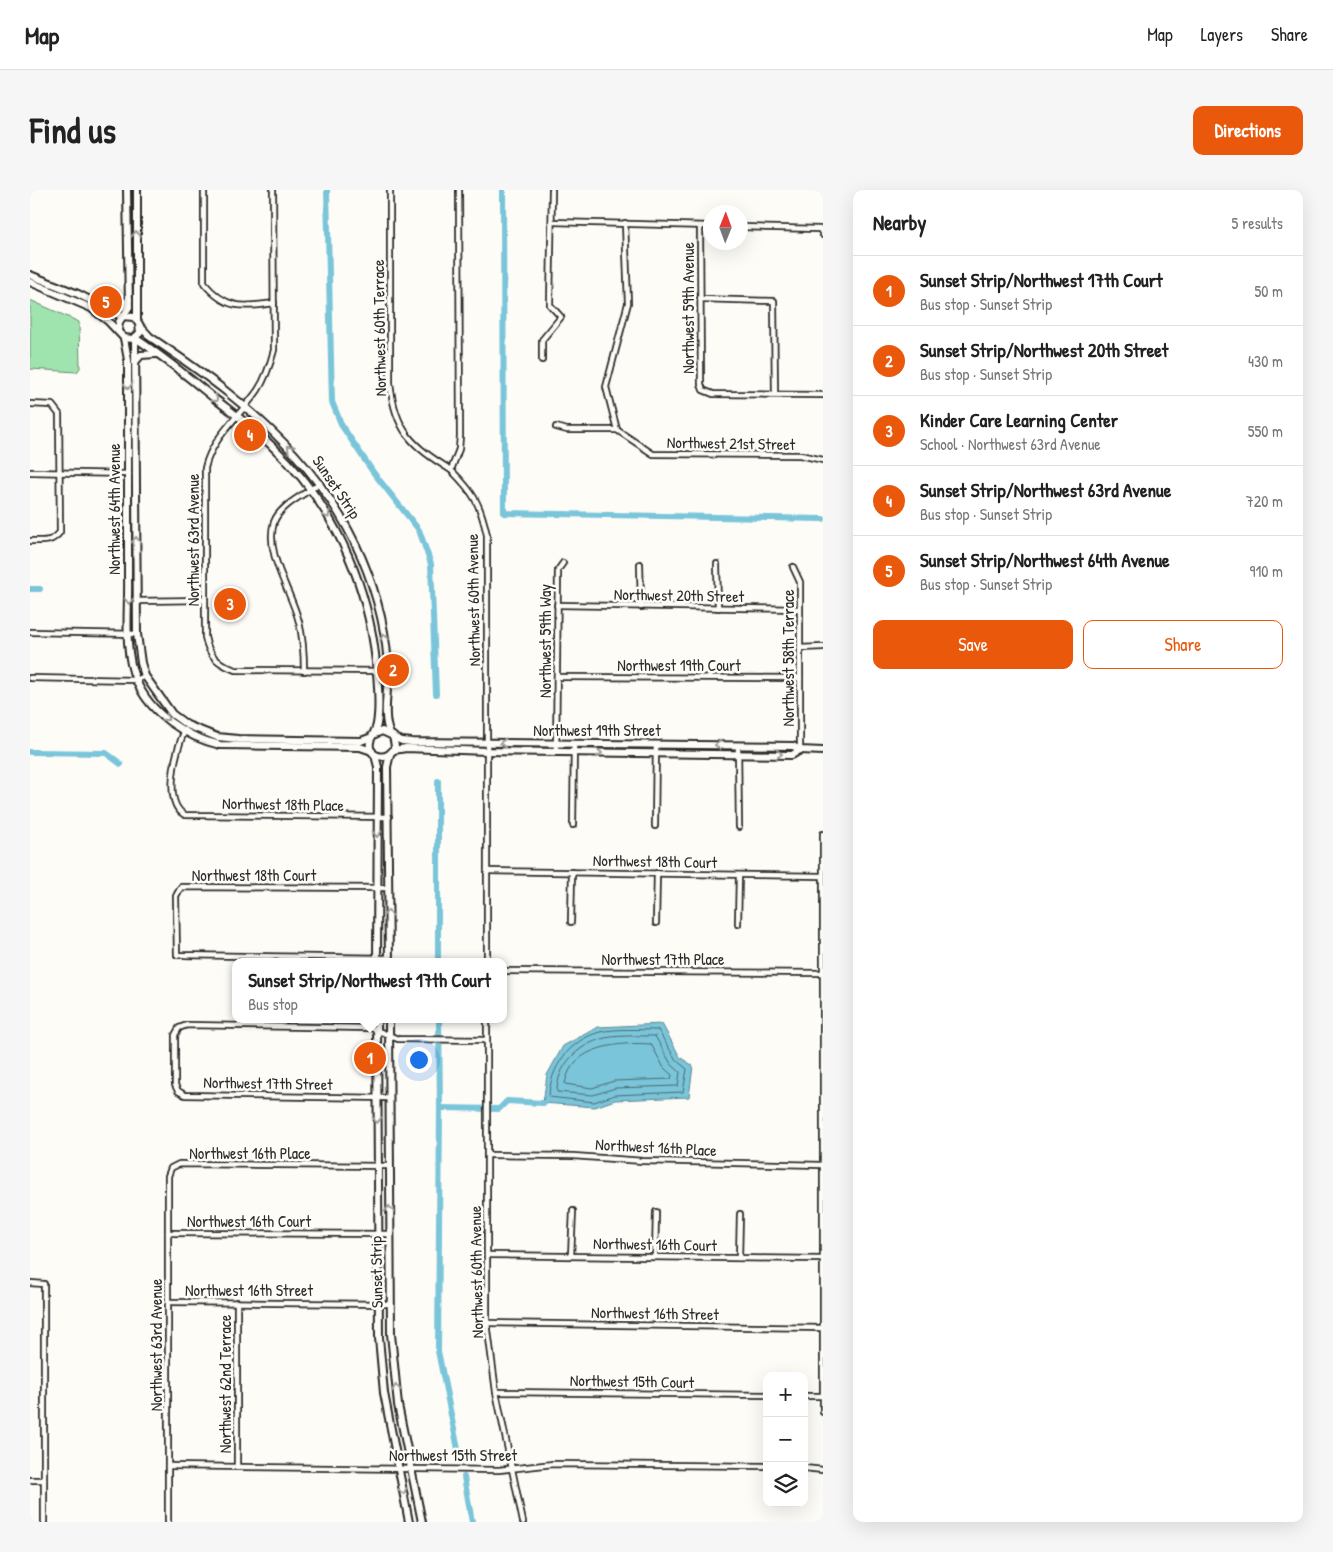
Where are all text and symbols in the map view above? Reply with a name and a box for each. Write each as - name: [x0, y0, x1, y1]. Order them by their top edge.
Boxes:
- text: Map: [25, 19, 59, 51]
- text: Map: [1147, 22, 1173, 47]
- text: Layers: [1201, 22, 1243, 47]
- text: Share: [1271, 22, 1308, 47]
- button: Directions: [1193, 106, 1303, 155]
- text: Find us: [30, 107, 116, 154]
- north arrow: [703, 205, 748, 250]
- text: Nearby: [873, 208, 926, 237]
- text: 5 results: [1232, 212, 1283, 234]
- one-way arrow: [131, 230, 141, 238]
- street label: Northwest 59th Avenue: [677, 242, 699, 374]
- street label: Northwest 60th Terrace: [367, 259, 391, 397]
- text: Sunset Strip/Northwest 17th Court: [920, 267, 1163, 293]
- text: 1: [886, 280, 892, 302]
- text: 50 m: [1255, 280, 1283, 302]
- pin: 5: [90, 283, 122, 321]
- text: Bus stop · Sunset Strip: [920, 293, 1052, 315]
- text: Sunset Strip/Northwest 20th Street: [920, 337, 1168, 363]
- text: 2: [885, 350, 893, 372]
- text: 430 m: [1248, 350, 1283, 372]
- text: Bus stop · Sunset Strip: [920, 363, 1052, 385]
- one-way arrow: [123, 383, 133, 391]
- one-way arrow: [209, 393, 219, 402]
- text: Kinder Care Learning Center: [920, 407, 1118, 433]
- pin: 4: [234, 416, 266, 454]
- text: 3: [885, 420, 893, 442]
- text: 550 m: [1248, 420, 1283, 442]
- street label: Northwest 21st Street: [667, 431, 796, 455]
- text: School · Northwest 63rd Avenue: [920, 433, 1101, 455]
- street label: Northwest 64th Avenue: [103, 443, 125, 575]
- one-way arrow: [287, 444, 296, 453]
- street label: Sunset Strip: [308, 451, 366, 523]
- street label: Northwest 63rd Avenue: [182, 473, 204, 606]
- text: Sunset Strip/Northwest 63rd Avenue: [920, 477, 1171, 503]
- text: 4: [886, 490, 892, 512]
- text: 720 m: [1246, 490, 1283, 512]
- text: Bus stop · Sunset Strip: [920, 503, 1052, 525]
- one-way arrow: [321, 510, 331, 519]
- street label: Northwest 60th Avenue: [461, 533, 485, 666]
- one-way arrow: [131, 536, 141, 544]
- text: Sunset Strip/Northwest 64th Avenue: [920, 547, 1170, 573]
- text: 5: [886, 560, 892, 582]
- text: 910 m: [1250, 560, 1283, 582]
- text: Bus stop · Sunset Strip: [920, 573, 1052, 595]
- street label: Northwest 20th Street: [614, 583, 745, 607]
- street label: Northwest 59th Way: [534, 584, 556, 698]
- pin: 3: [214, 585, 246, 623]
- street label: Northwest 58th Terrace: [777, 589, 799, 727]
- one-way arrow: [124, 598, 134, 606]
- button: Save: [873, 620, 1073, 669]
- button: Share: [1083, 620, 1283, 669]
- one-way arrow: [379, 633, 390, 641]
- pin: 2: [377, 651, 409, 689]
- street label: Northwest 19th Court: [617, 654, 741, 676]
- one-way arrow: [160, 712, 169, 721]
- street label: Northwest 19th Street: [533, 719, 661, 741]
- one-way arrow: [498, 738, 506, 748]
- one-way arrow: [713, 740, 721, 750]
- one-way arrow: [596, 748, 604, 758]
- one-way arrow: [776, 749, 784, 759]
- street label: Northwest 18th Place: [222, 792, 345, 816]
- one-way arrow: [372, 830, 382, 838]
- street label: Northwest 18th Court: [593, 849, 718, 873]
- street label: Northwest 18th Court: [192, 864, 317, 886]
- one-way arrow: [383, 909, 393, 916]
- street label: Northwest 17th Place: [602, 948, 725, 970]
- popup: [232, 958, 507, 1023]
- text: Sunset Strip/Northwest 17th Court: [248, 967, 491, 993]
- text: Bus stop: [248, 993, 298, 1015]
- pin: 1: [354, 1039, 386, 1077]
- your location: [406, 1047, 432, 1073]
- street label: Northwest 17th Street: [203, 1071, 333, 1095]
- one-way arrow: [372, 1117, 382, 1125]
- street label: Northwest 16th Place: [595, 1133, 718, 1161]
- street label: Northwest 16th Place: [189, 1142, 311, 1164]
- one-way arrow: [384, 1204, 394, 1212]
- street label: Northwest 60th Avenue: [464, 1205, 488, 1338]
- street label: Northwest 16th Court: [187, 1210, 311, 1232]
- street label: Northwest 16th Court: [593, 1232, 718, 1256]
- street label: Sunset Strip: [364, 1236, 388, 1308]
- street label: Northwest 63rd Avenue: [145, 1278, 167, 1411]
- street label: Northwest 16th Street: [185, 1279, 313, 1301]
- street label: Northwest 16th Street: [591, 1301, 720, 1325]
- street label: Northwest 62nd Terrace: [214, 1314, 236, 1453]
- street label: Northwest 15th Court: [570, 1369, 695, 1393]
- map controls: [763, 1372, 808, 1507]
- button: +: [763, 1372, 808, 1417]
- one-way arrow: [391, 1384, 402, 1392]
- button: −: [763, 1417, 808, 1462]
- street label: Northwest 15th Street: [389, 1444, 518, 1466]
- button: layers: [763, 1462, 808, 1507]
- one-way arrow: [397, 1487, 408, 1495]

